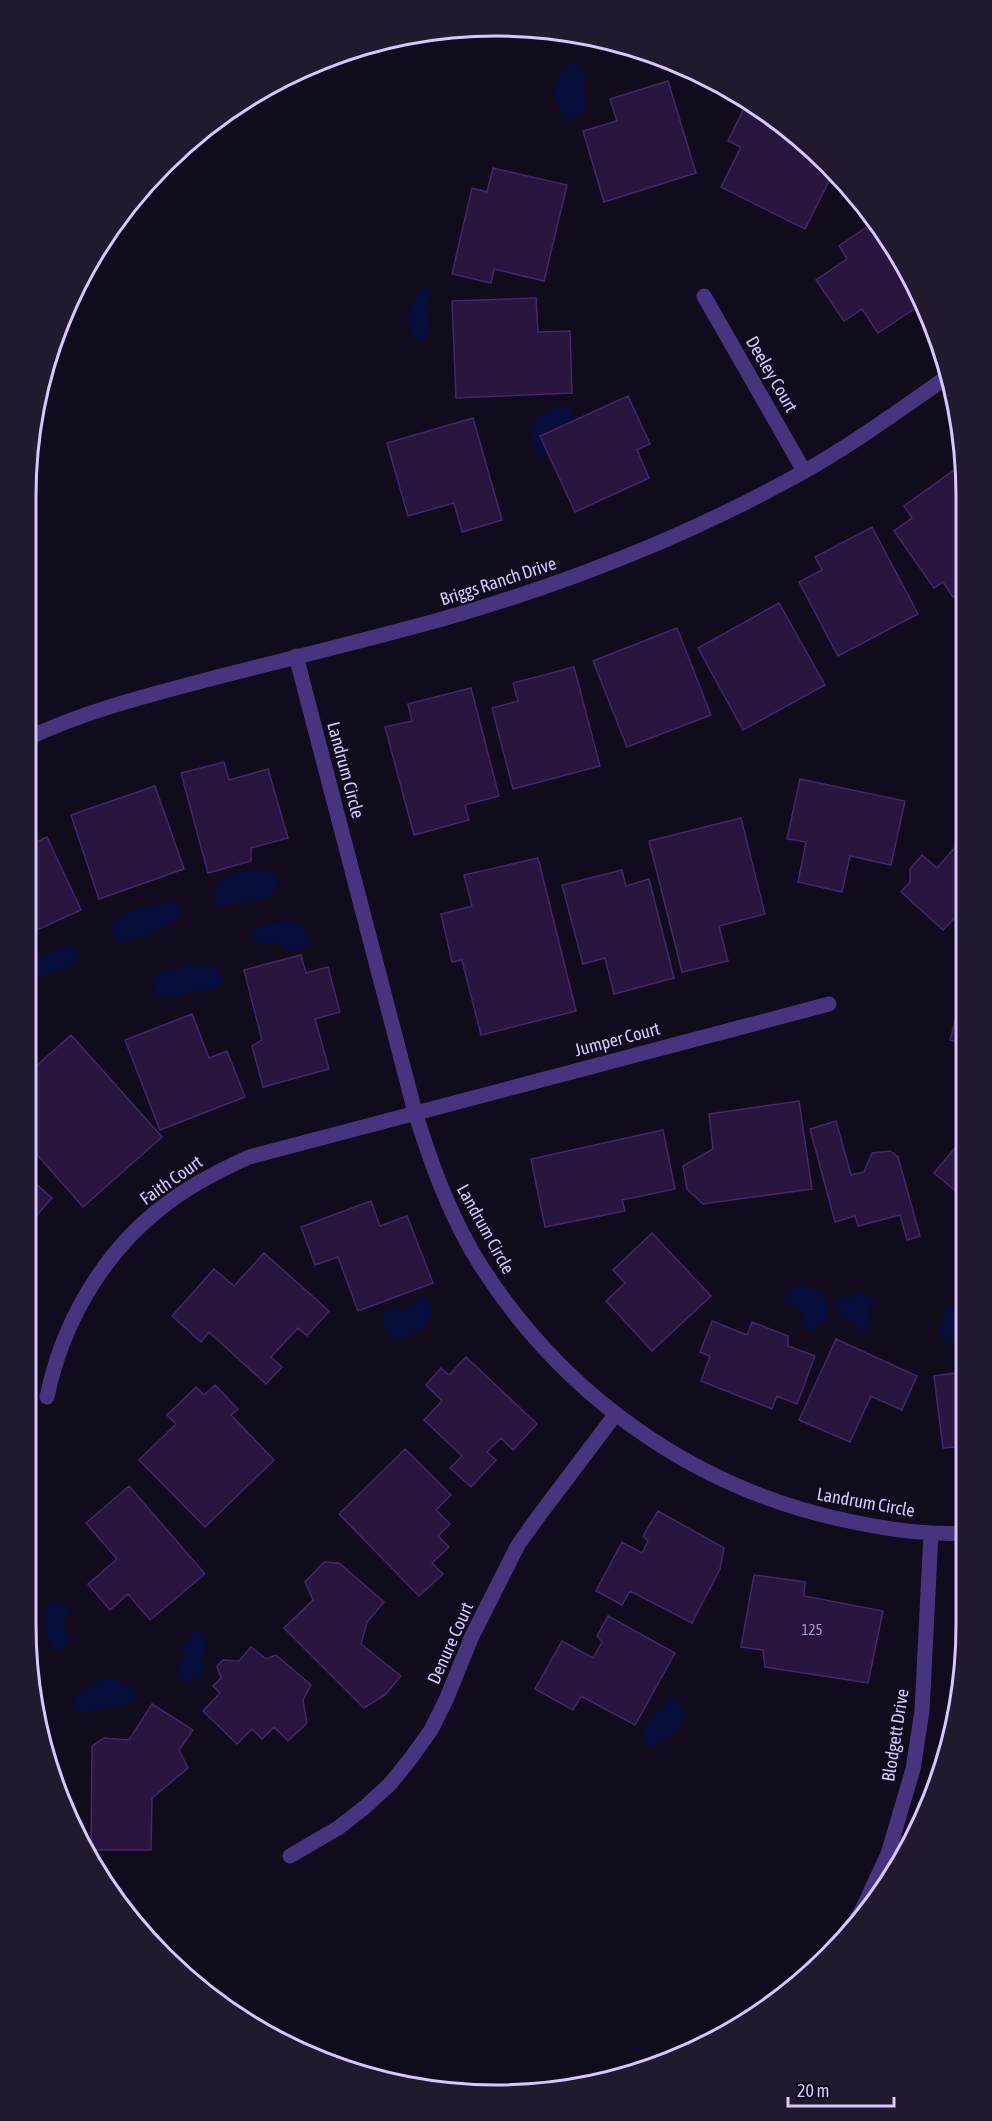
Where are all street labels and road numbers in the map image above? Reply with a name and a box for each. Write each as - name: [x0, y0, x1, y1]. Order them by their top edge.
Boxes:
- street label: Deeley Court: [742, 332, 802, 416]
- street label: Briggs Ranch Drive: [437, 552, 559, 610]
- street label: Landrum Circle: [323, 719, 369, 821]
- street label: Jumper Court: [572, 1018, 662, 1060]
- street label: Faith Court: [136, 1151, 206, 1209]
- street label: Landrum Circle: [453, 1181, 519, 1277]
- street label: Landrum Circle: [815, 1483, 917, 1521]
- street label: Denure Court: [423, 1599, 477, 1687]
- street label: Blodgett Drive: [877, 1687, 913, 1783]

